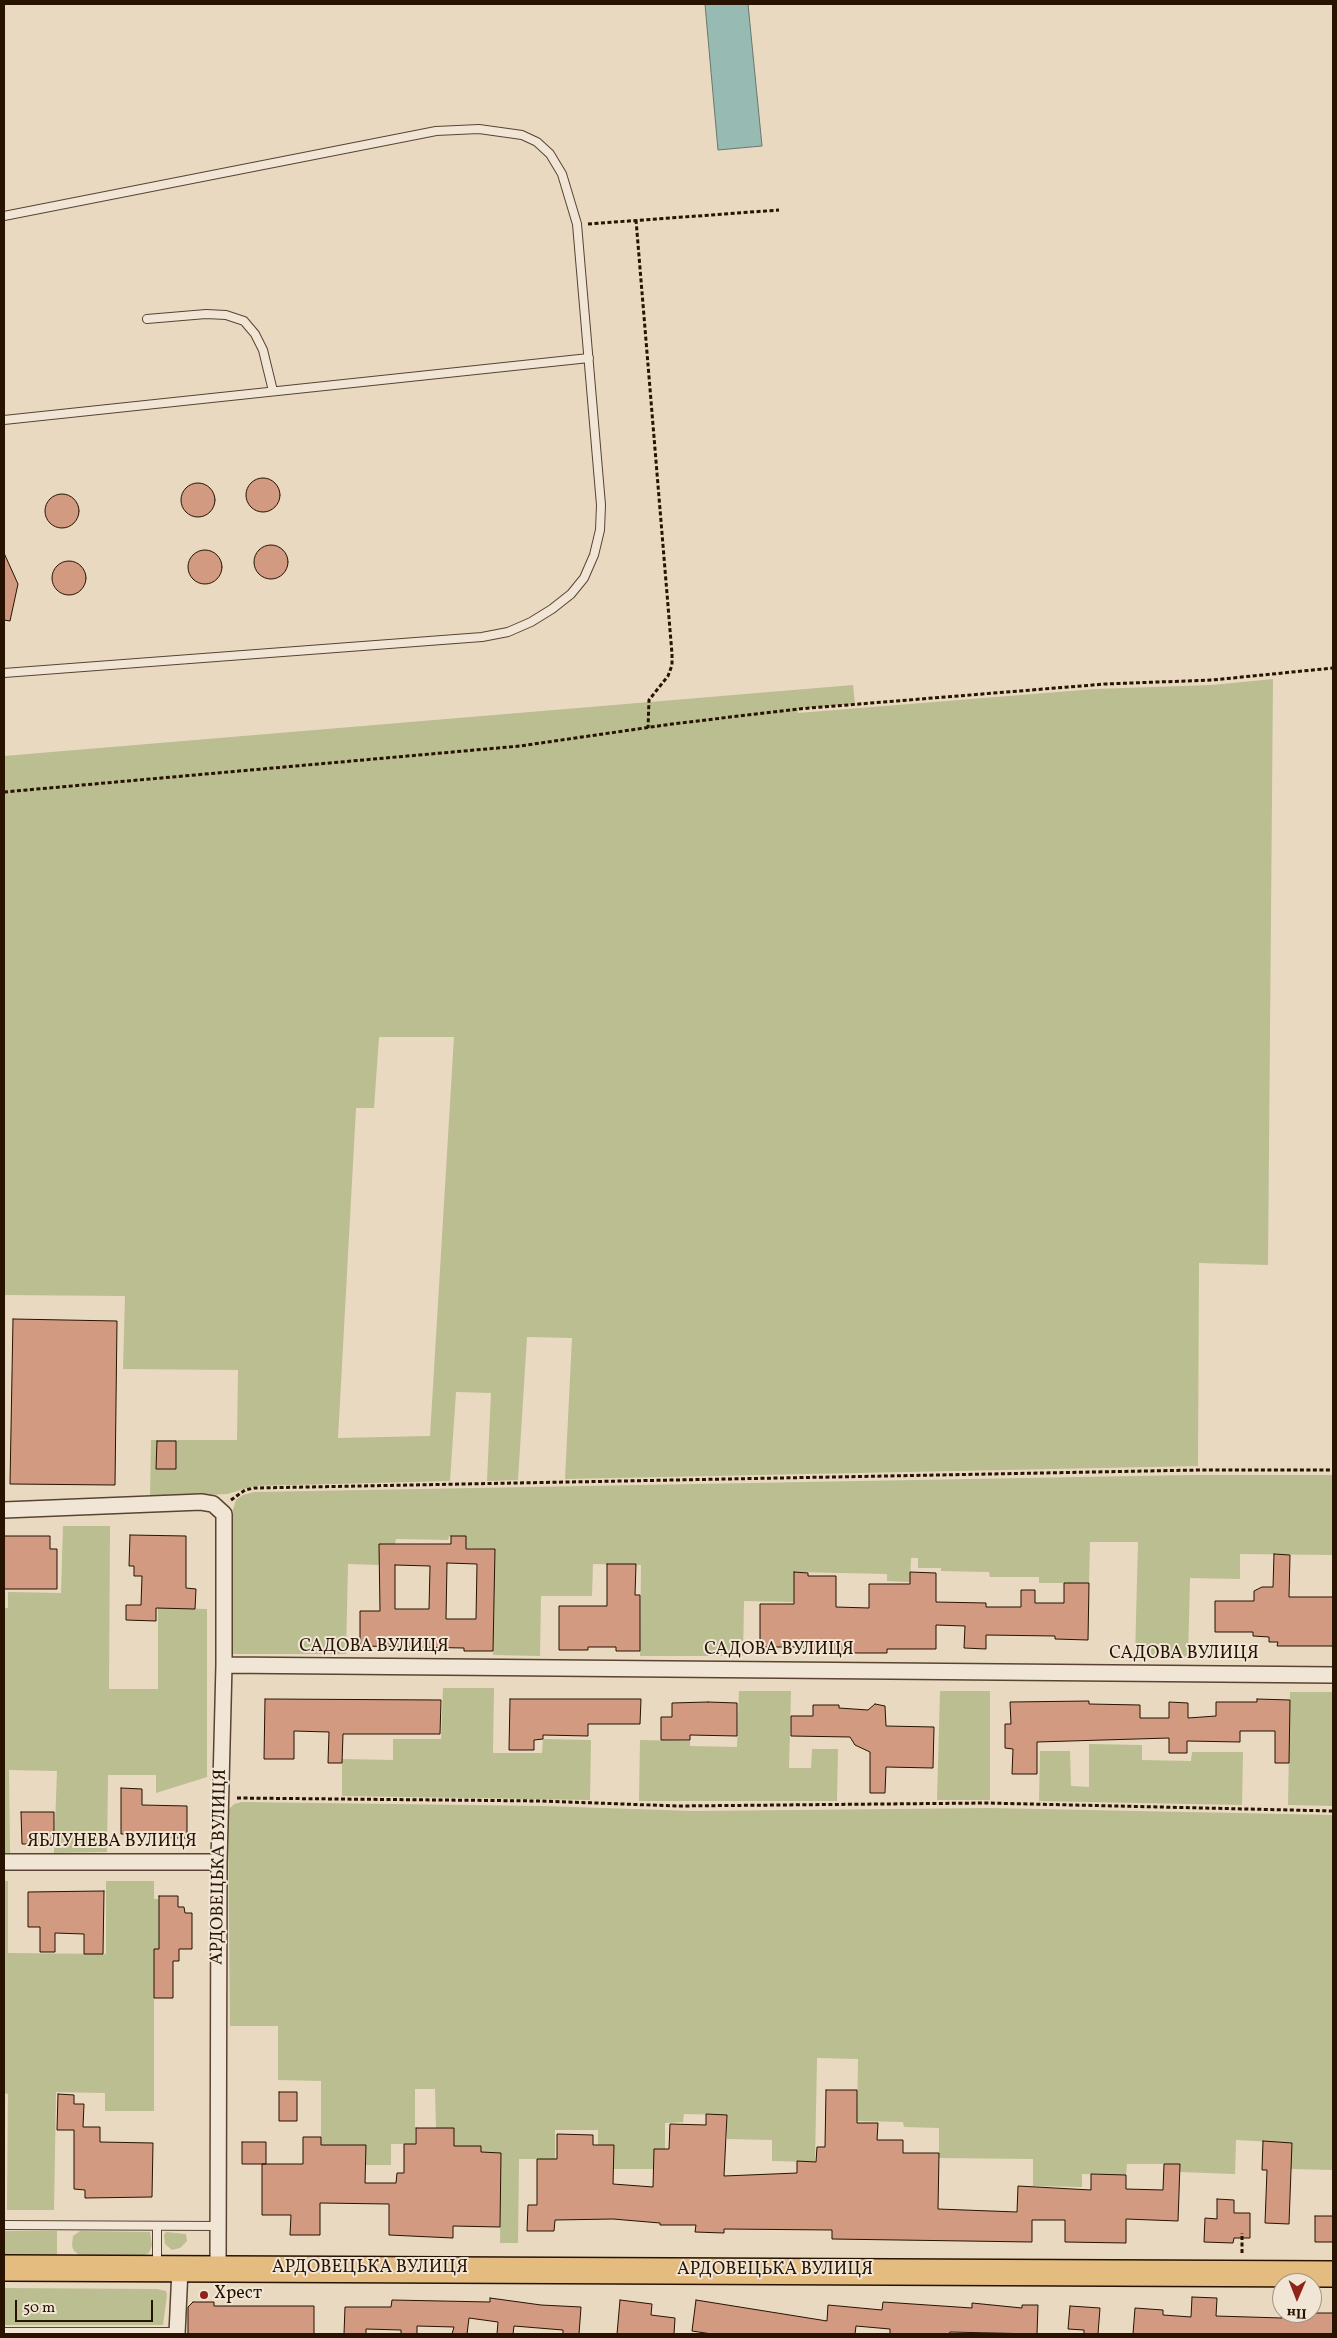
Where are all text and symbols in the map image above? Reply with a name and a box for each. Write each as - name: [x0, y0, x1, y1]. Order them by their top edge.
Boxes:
- street label: САДОВА ВУЛИЦЯ: [299, 1637, 449, 1659]
- street label: САДОВА ВУЛИЦЯ: [704, 1640, 854, 1662]
- street label: САДОВА ВУЛИЦЯ: [1109, 1644, 1259, 1666]
- street label: АРДОВЕЦЬКА ВУЛИЦЯ: [207, 1769, 233, 1965]
- street label: ЯБЛУНЕВА ВУЛИЦЯ: [27, 1832, 197, 1854]
- street label: АРДОВЕЦЬКА ВУЛИЦЯ: [272, 2258, 468, 2280]
- street label: АРДОВЕЦЬКА ВУЛИЦЯ: [677, 2260, 873, 2282]
- north arrow: [1272, 2273, 1322, 2323]
- place label: Хрест: [214, 2284, 262, 2306]
- marker: Хрест: [198, 2289, 210, 2301]
- scale bar: [18, 2290, 155, 2322]
- text: 50 m: [23, 2298, 55, 2319]
- text: Пн: [1287, 2303, 1307, 2322]

